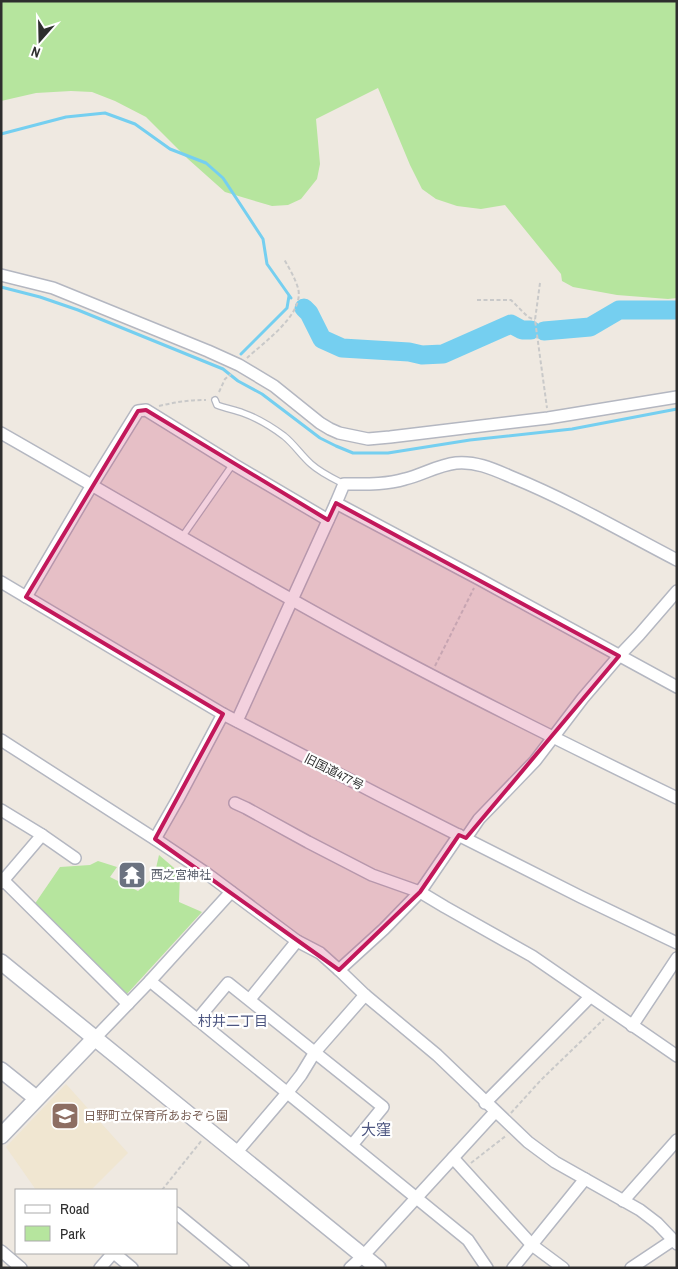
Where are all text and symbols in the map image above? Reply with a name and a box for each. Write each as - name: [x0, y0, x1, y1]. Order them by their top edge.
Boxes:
- north arrow: [15, 15, 65, 65]
- text: N: [29, 42, 43, 62]
- street label: 旧国道477号: [302, 750, 366, 794]
- temple icon: 西之宮神社: [117, 860, 147, 890]
- place label: 西之宮神社: [151, 867, 211, 883]
- district label: 村井二丁目: [198, 1012, 268, 1030]
- school or university icon: 日野町立保育所あおぞら園: [50, 1101, 80, 1131]
- place label: 日野町立保育所あおぞら園: [84, 1108, 228, 1124]
- district label: 大窪: [361, 1119, 391, 1140]
- legend: [15, 1189, 178, 1254]
- text: Road: [60, 1198, 89, 1219]
- text: Park: [60, 1223, 86, 1244]

